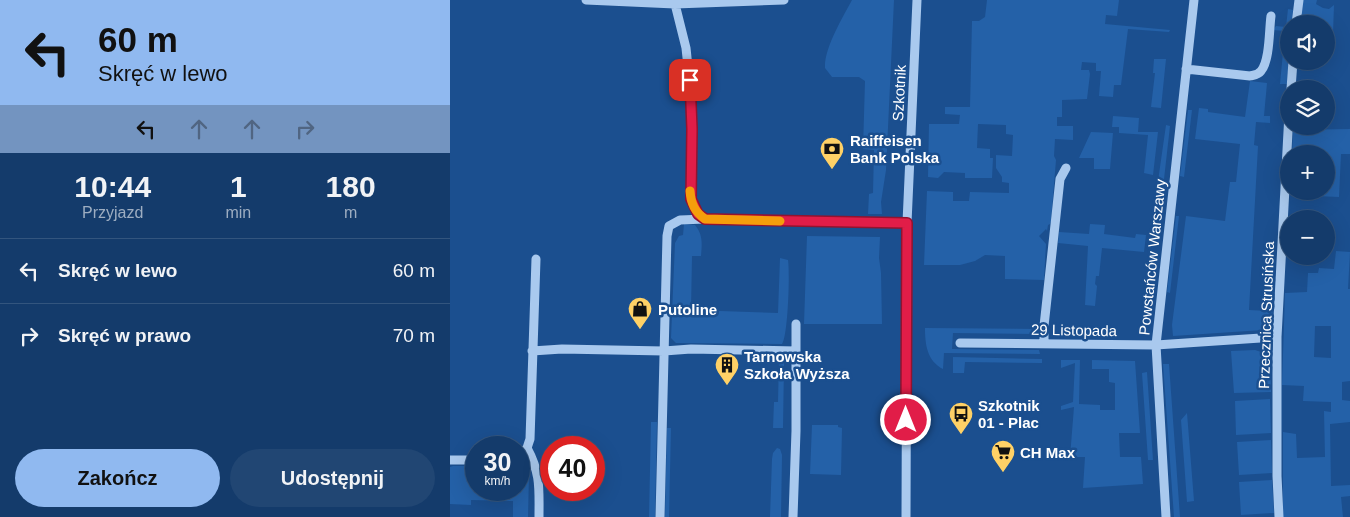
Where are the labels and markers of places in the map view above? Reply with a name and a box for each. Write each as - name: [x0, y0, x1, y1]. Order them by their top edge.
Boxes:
- pin: [669, 59, 711, 101]
- place label: Raiffeisen Bank Polska: [850, 132, 940, 166]
- bank icon: Raiffeisen Bank Polska: [819, 136, 845, 170]
- shop icon: Putoline: [627, 296, 653, 330]
- place label: Putoline: [658, 301, 717, 318]
- place label: Tarnowska Szkoła Wyższa: [744, 348, 850, 382]
- building icon: Tarnowska Szkoła Wyższa: [714, 352, 740, 386]
- place label: Szkotnik 01 - Plac: [978, 397, 1040, 431]
- bus stop icon: Szkotnik 01 - Plac: [948, 401, 974, 435]
- supermarket icon: CH Max: [990, 439, 1016, 473]
- place label: CH Max: [1020, 444, 1076, 461]

